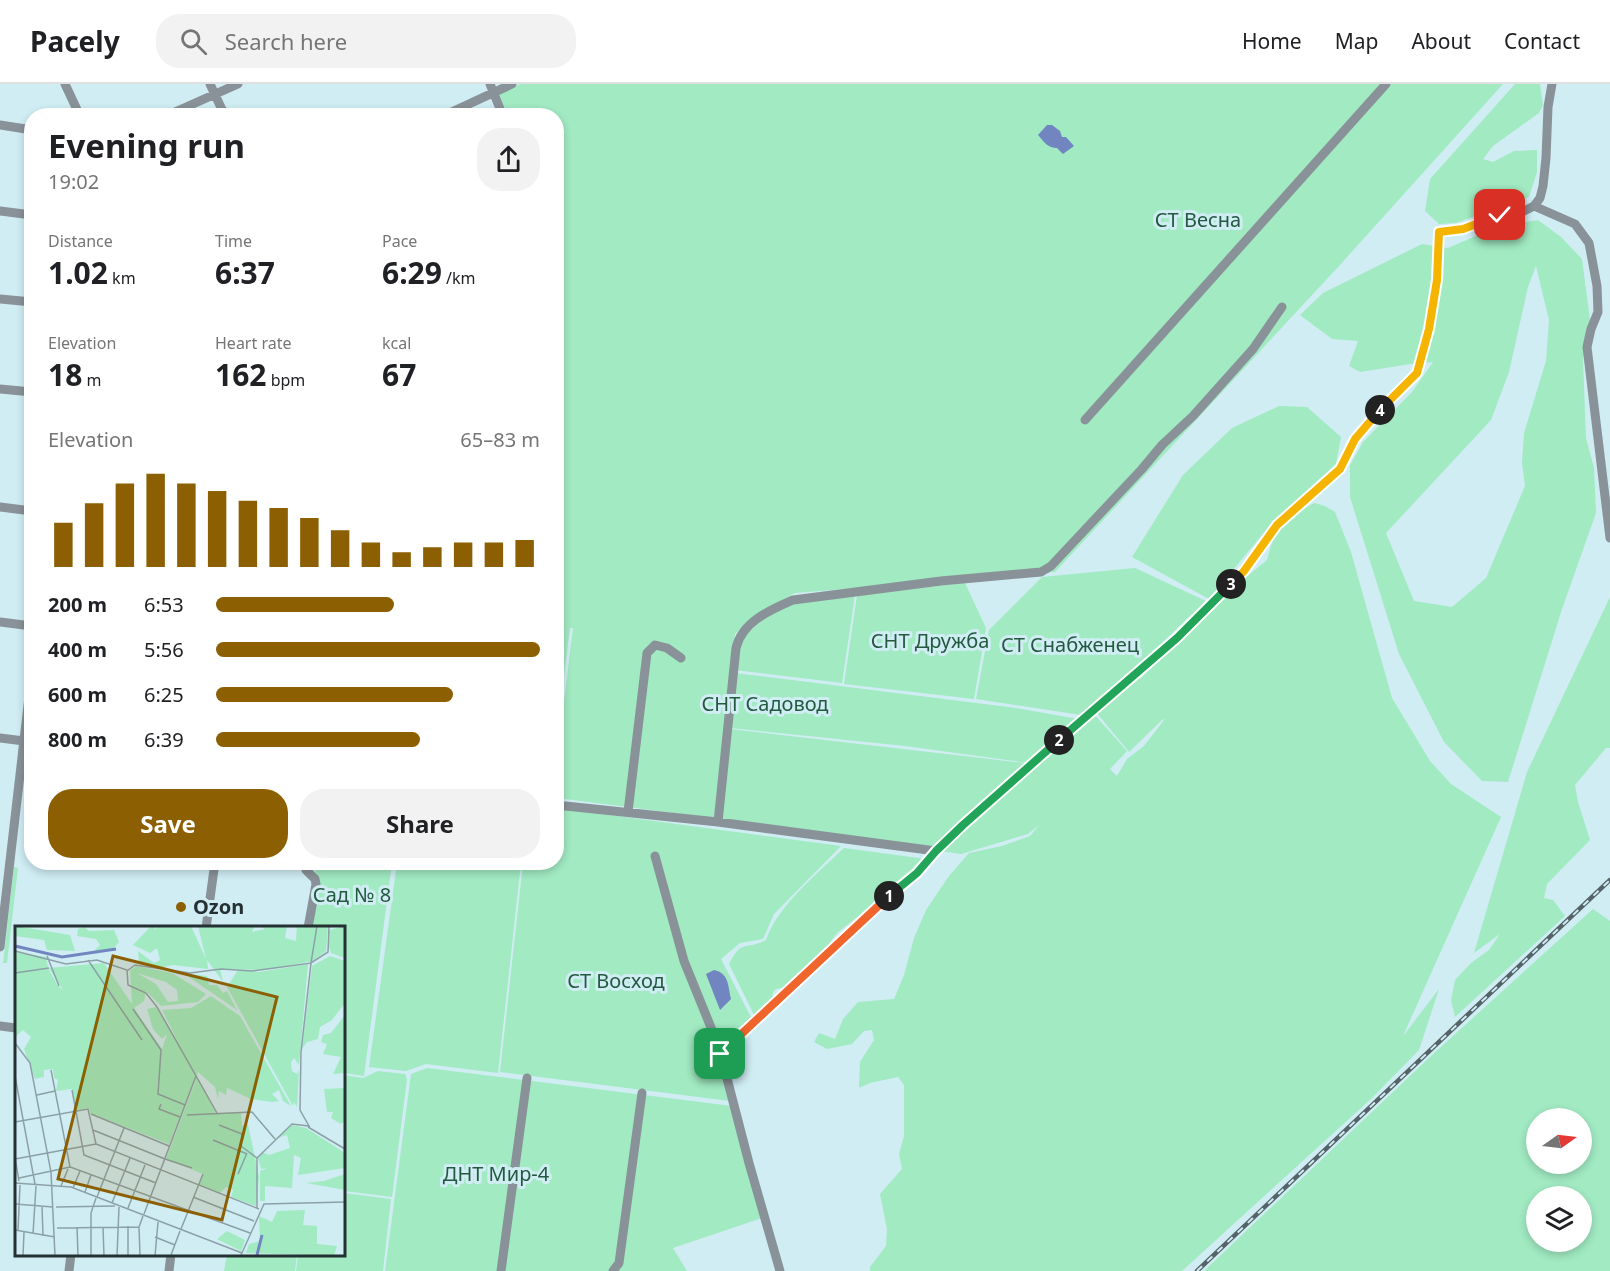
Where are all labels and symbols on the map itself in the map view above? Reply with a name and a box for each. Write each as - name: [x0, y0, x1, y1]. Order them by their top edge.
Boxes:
- pin: [1474, 189, 1525, 240]
- park label: СТ Весна: [1155, 206, 1241, 233]
- pin: 4: [1365, 395, 1395, 425]
- pin: 3: [1216, 569, 1246, 599]
- park label: СНТ Дружба: [871, 627, 989, 654]
- park label: СТ Снабженец: [1001, 631, 1140, 658]
- park label: СНТ Садовод: [701, 690, 829, 717]
- pin: 2: [1044, 725, 1074, 755]
- park label: Сад № 8: [313, 881, 391, 908]
- pin: 1: [874, 881, 904, 911]
- place label: Ozon: [193, 893, 244, 920]
- marker: Ozon: [174, 900, 188, 914]
- inset map: [15, 926, 345, 1256]
- park label: СТ Восход: [567, 967, 665, 994]
- pin: [694, 1028, 745, 1079]
- north arrow: [1526, 1108, 1592, 1174]
- park label: ДНТ Мир-4: [443, 1160, 550, 1187]

